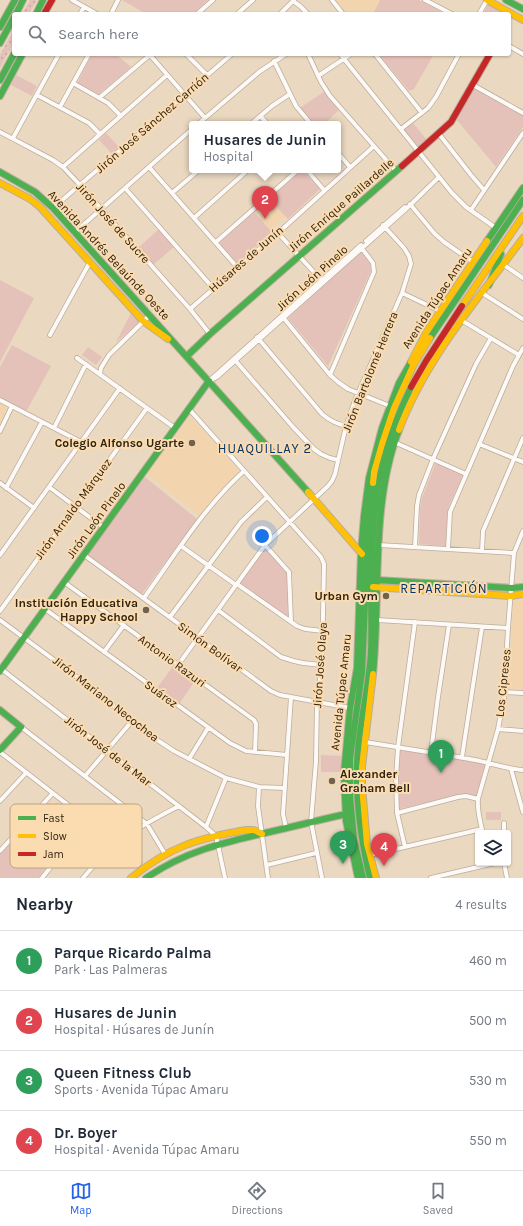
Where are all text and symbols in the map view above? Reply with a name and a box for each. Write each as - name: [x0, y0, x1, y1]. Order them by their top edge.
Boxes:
- search box: [12, 12, 511, 56]
- icon: search: [26, 23, 48, 45]
- text: Search here: [58, 25, 139, 43]
- street label: Jirón José Sánchez Carrión: [93, 70, 211, 176]
- popup: [189, 121, 341, 173]
- text: Husares de Junin: [204, 131, 326, 149]
- text: Hospital: [204, 149, 253, 164]
- street label: Jirón Enrique Paillardelle: [285, 155, 397, 255]
- street label: Jirón José de Sucre: [73, 180, 153, 266]
- pin: 2: [252, 186, 278, 219]
- street label: Avenida Andrés Belaúnde Oeste: [45, 187, 173, 323]
- street label: Húsares de Junín: [206, 223, 286, 295]
- street label: Jirón León Pinelo: [273, 242, 351, 314]
- street label: Avenida Túpac Amaru: [399, 245, 475, 351]
- street label: Jirón Bartolomé Herrera: [339, 310, 401, 434]
- place label: Colegio Alfonso Ugarte: [55, 436, 184, 450]
- marker: Colegio Alfonso Ugarte: [187, 438, 197, 448]
- district label: HUAQUILLAY 2: [218, 441, 312, 456]
- street label: Jirón Arnaldo Márquez: [32, 455, 115, 562]
- street label: Jirón León Pinelo: [63, 479, 129, 561]
- your location: [252, 526, 272, 546]
- district label: REPARTICIÓN: [400, 580, 488, 596]
- place label: Urban Gym: [315, 589, 378, 603]
- marker: Urban Gym: [381, 591, 391, 601]
- place label: Institución Educativa Happy School: [15, 596, 138, 624]
- marker: Institución Educativa Happy School: [141, 605, 151, 615]
- street label: Simón Bolívar: [175, 619, 246, 676]
- street label: Jirón José Olaya: [310, 622, 330, 708]
- street label: Antonio Razuri: [135, 632, 209, 690]
- street label: Avenida Túpac Amaru: [328, 633, 354, 751]
- street label: Los Cipreses: [492, 648, 514, 718]
- street label: Jirón Mariano Necochea: [50, 653, 162, 745]
- street label: Suárez: [142, 677, 180, 711]
- street label: Jirón José de la Mar: [62, 713, 155, 790]
- pin: 1: [428, 740, 454, 773]
- place label: Alexander Graham Bell: [340, 767, 410, 795]
- marker: Alexander Graham Bell: [327, 776, 337, 786]
- legend: [10, 804, 142, 868]
- text: Fast: [43, 812, 64, 825]
- text: Slow: [43, 830, 67, 843]
- map controls: [475, 830, 511, 866]
- button: layers: [475, 830, 511, 866]
- pin: 3: [330, 831, 356, 864]
- pin: 4: [371, 833, 397, 866]
- text: Jam: [43, 848, 64, 861]
- text: Nearby: [16, 894, 73, 914]
- text: 4 results: [455, 897, 507, 912]
- text: Parque Ricardo Palma: [54, 944, 211, 962]
- text: 1: [27, 953, 31, 968]
- text: 460 m: [469, 953, 507, 968]
- text: Park · Las Palmeras: [54, 962, 168, 977]
- text: Husares de Junin: [54, 1004, 177, 1022]
- text: 2: [25, 1013, 33, 1028]
- text: 500 m: [469, 1013, 507, 1028]
- text: Hospital · Húsares de Junín: [54, 1022, 214, 1037]
- text: Queen Fitness Club: [54, 1064, 191, 1082]
- text: 3: [25, 1073, 33, 1088]
- text: 530 m: [469, 1073, 507, 1088]
- text: Sports · Avenida Túpac Amaru: [54, 1082, 229, 1097]
- text: Dr. Boyer: [54, 1124, 117, 1142]
- text: 4: [25, 1133, 33, 1148]
- text: 550 m: [469, 1133, 507, 1148]
- text: Hospital · Avenida Túpac Amaru: [54, 1142, 240, 1157]
- tab: Map: [70, 1180, 92, 1217]
- tab: Directions: [231, 1180, 283, 1217]
- tab: Saved: [423, 1180, 453, 1217]

